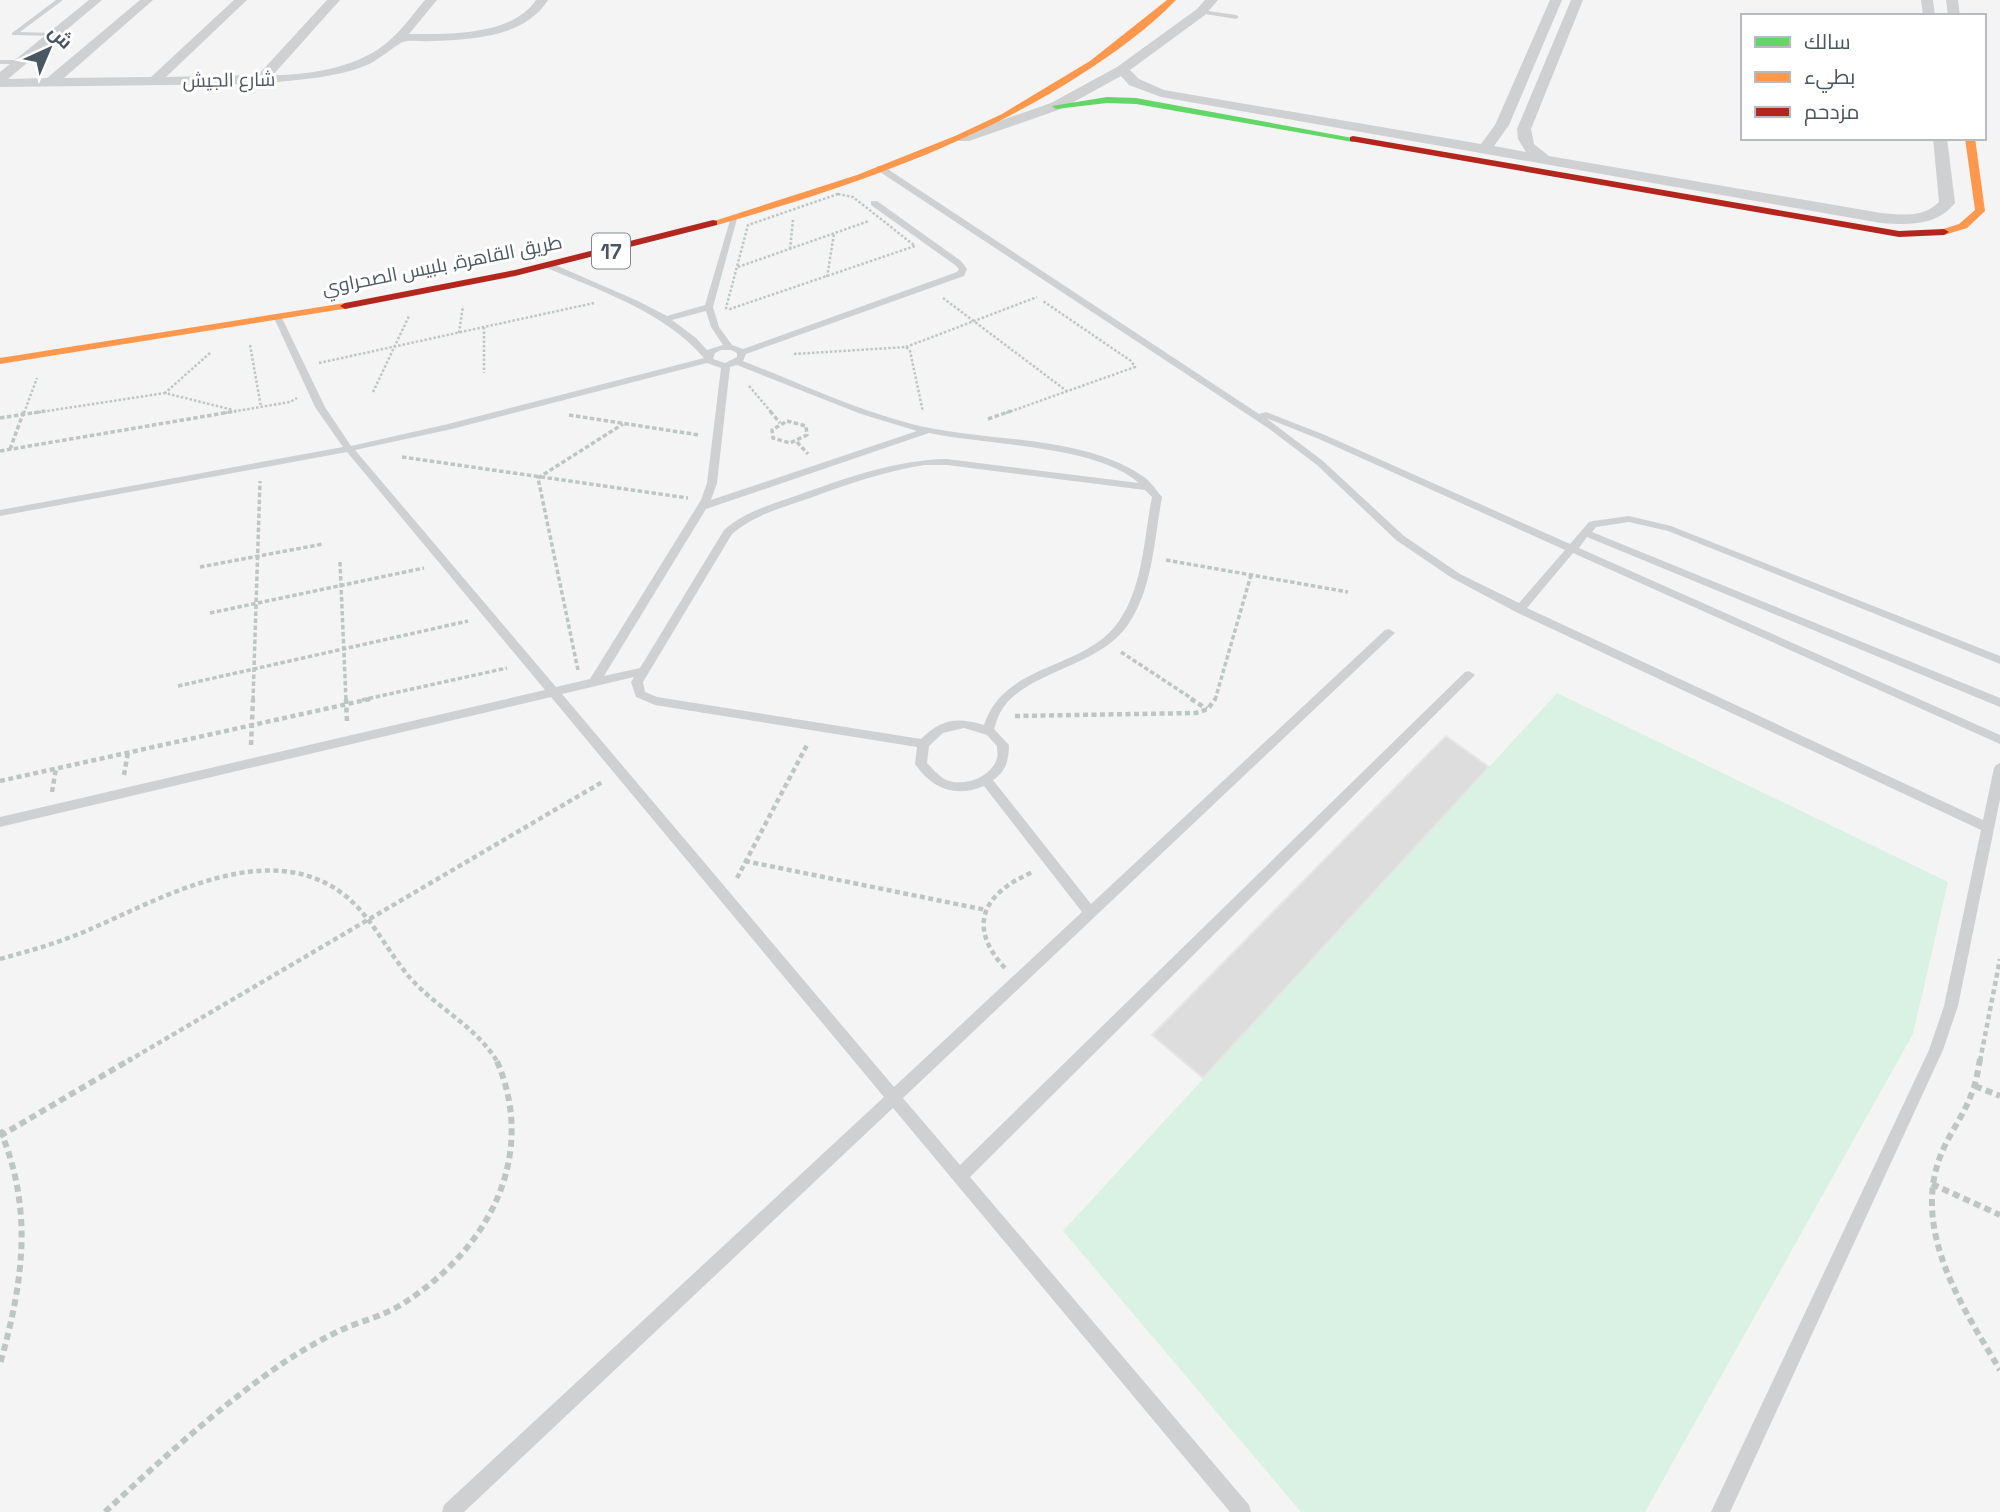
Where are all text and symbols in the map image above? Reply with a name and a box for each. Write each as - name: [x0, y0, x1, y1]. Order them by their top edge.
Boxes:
- north arrow: [14, 14, 84, 84]
- legend: [1741, 14, 1986, 140]
- text: ش: [43, 20, 78, 55]
- text: سالك: [1804, 28, 1851, 55]
- text: بطيء: [1804, 63, 1855, 93]
- street label: شارع الجيش: [182, 67, 276, 94]
- text: مزدحم: [1804, 98, 1859, 126]
- street label: طريق القاهرة, بلبيس الصحراوي: [320, 229, 565, 303]
- road number: 17: [592, 233, 630, 268]

